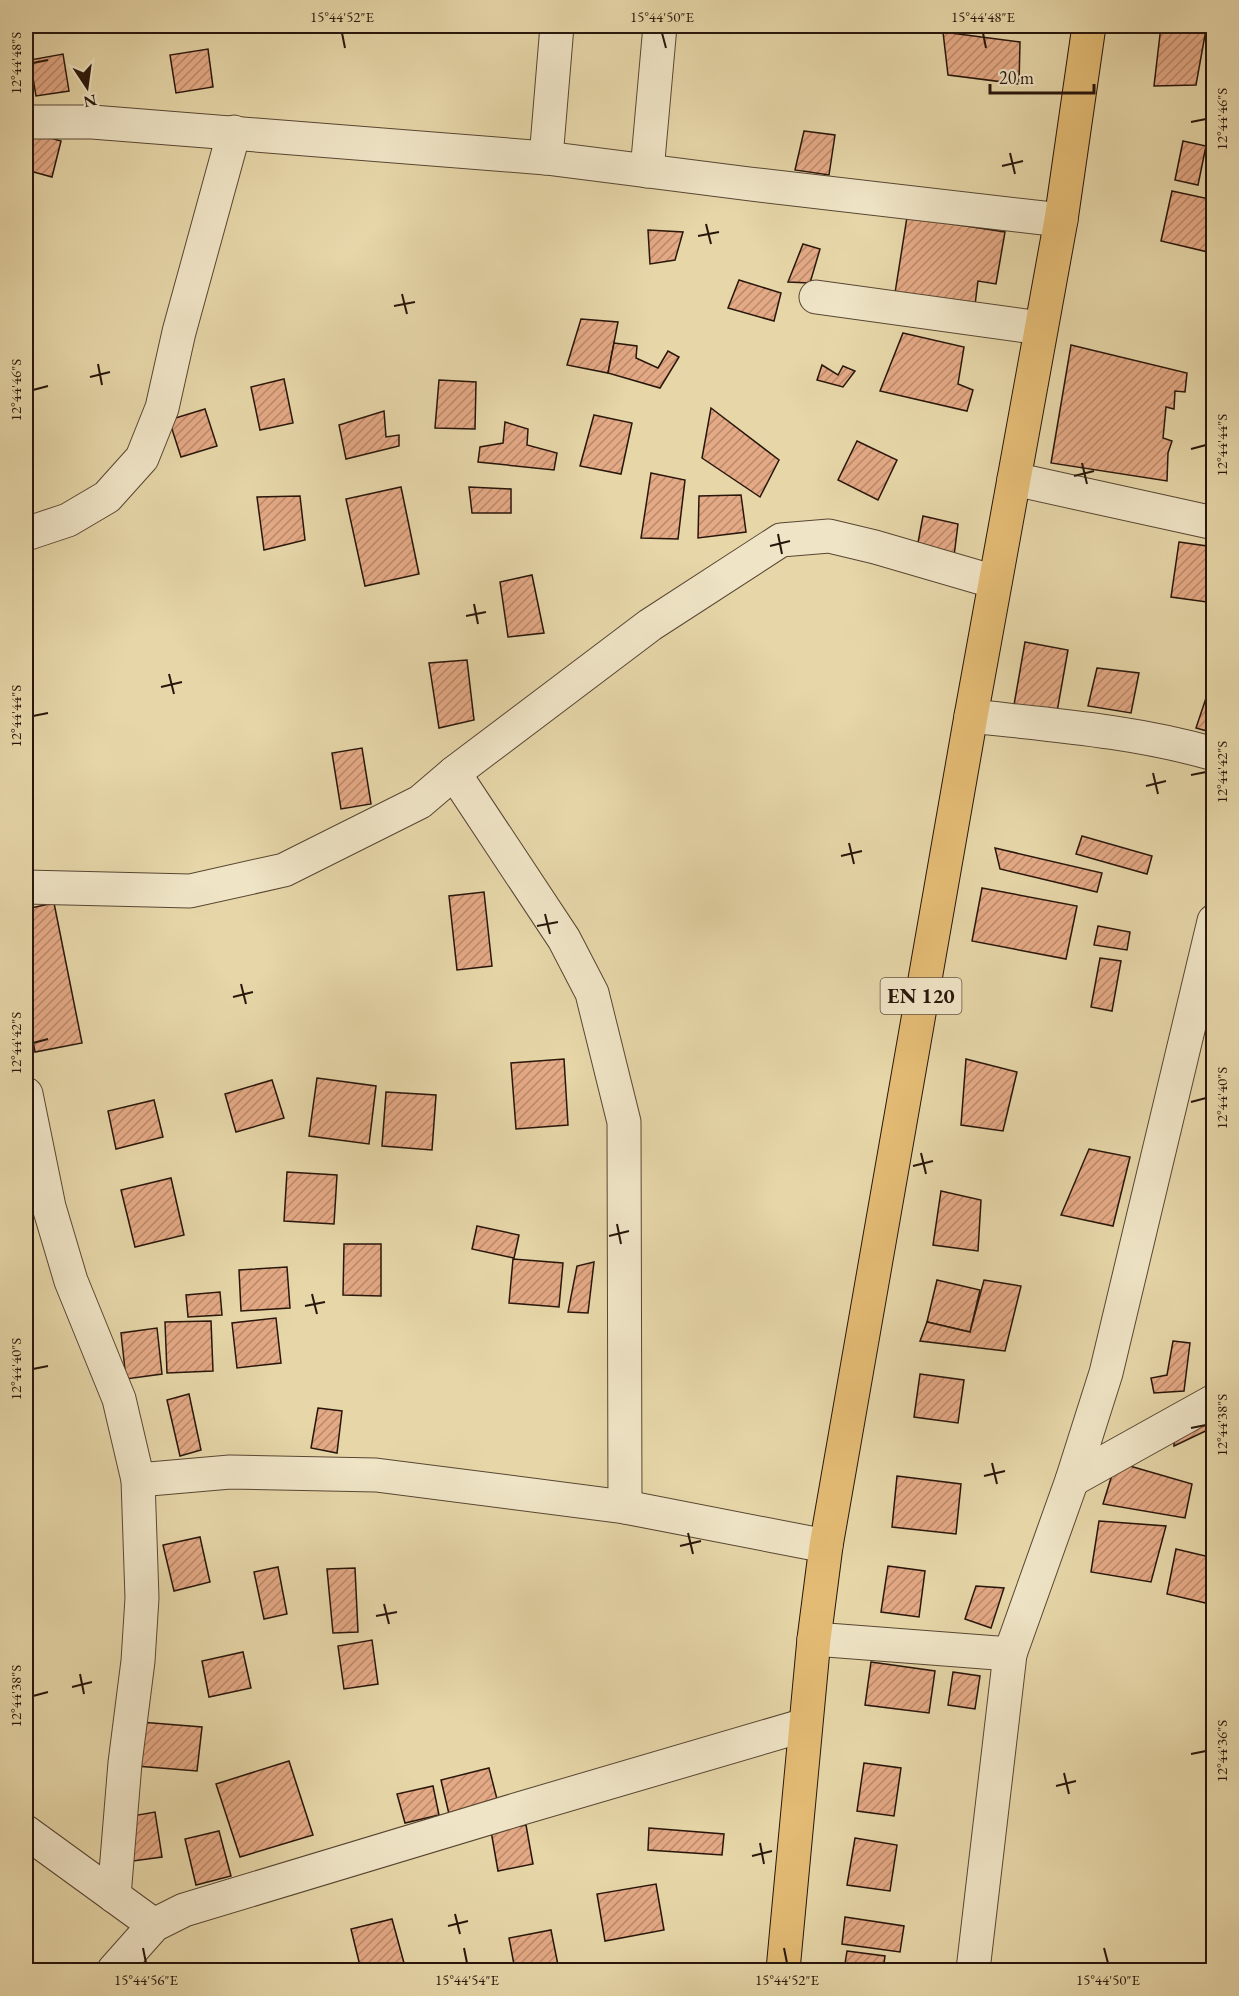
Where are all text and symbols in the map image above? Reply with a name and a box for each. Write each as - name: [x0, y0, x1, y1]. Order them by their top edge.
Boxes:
- text: 15°44'52"E: [310, 7, 375, 26]
- text: 15°44'50"E: [630, 7, 695, 26]
- text: 15°44'48"E: [951, 7, 1016, 26]
- text: 12°44'48"S: [6, 32, 25, 94]
- north arrow: [57, 57, 117, 117]
- scale bar: [990, 57, 1094, 95]
- text: 20 m: [999, 66, 1034, 89]
- text: 12°44'46"S: [1212, 88, 1231, 150]
- text: N: [82, 89, 99, 113]
- text: 12°44'46"S: [6, 359, 25, 421]
- text: 12°44'44"S: [1212, 414, 1231, 476]
- text: 12°44'44"S: [6, 685, 25, 747]
- text: 12°44'42"S: [1212, 741, 1231, 803]
- road number: EN 120: [880, 978, 962, 1014]
- text: 12°44'42"S: [6, 1012, 25, 1074]
- text: 12°44'40"S: [1212, 1067, 1231, 1129]
- text: 12°44'40"S: [6, 1338, 25, 1400]
- text: 12°44'38"S: [1212, 1394, 1231, 1456]
- text: 12°44'38"S: [6, 1665, 25, 1727]
- text: 12°44'36"S: [1212, 1720, 1231, 1782]
- text: 15°44'56"E: [114, 1970, 179, 1989]
- text: 15°44'54"E: [435, 1970, 500, 1989]
- text: 15°44'52"E: [755, 1970, 820, 1989]
- text: 15°44'50"E: [1076, 1970, 1141, 1989]

